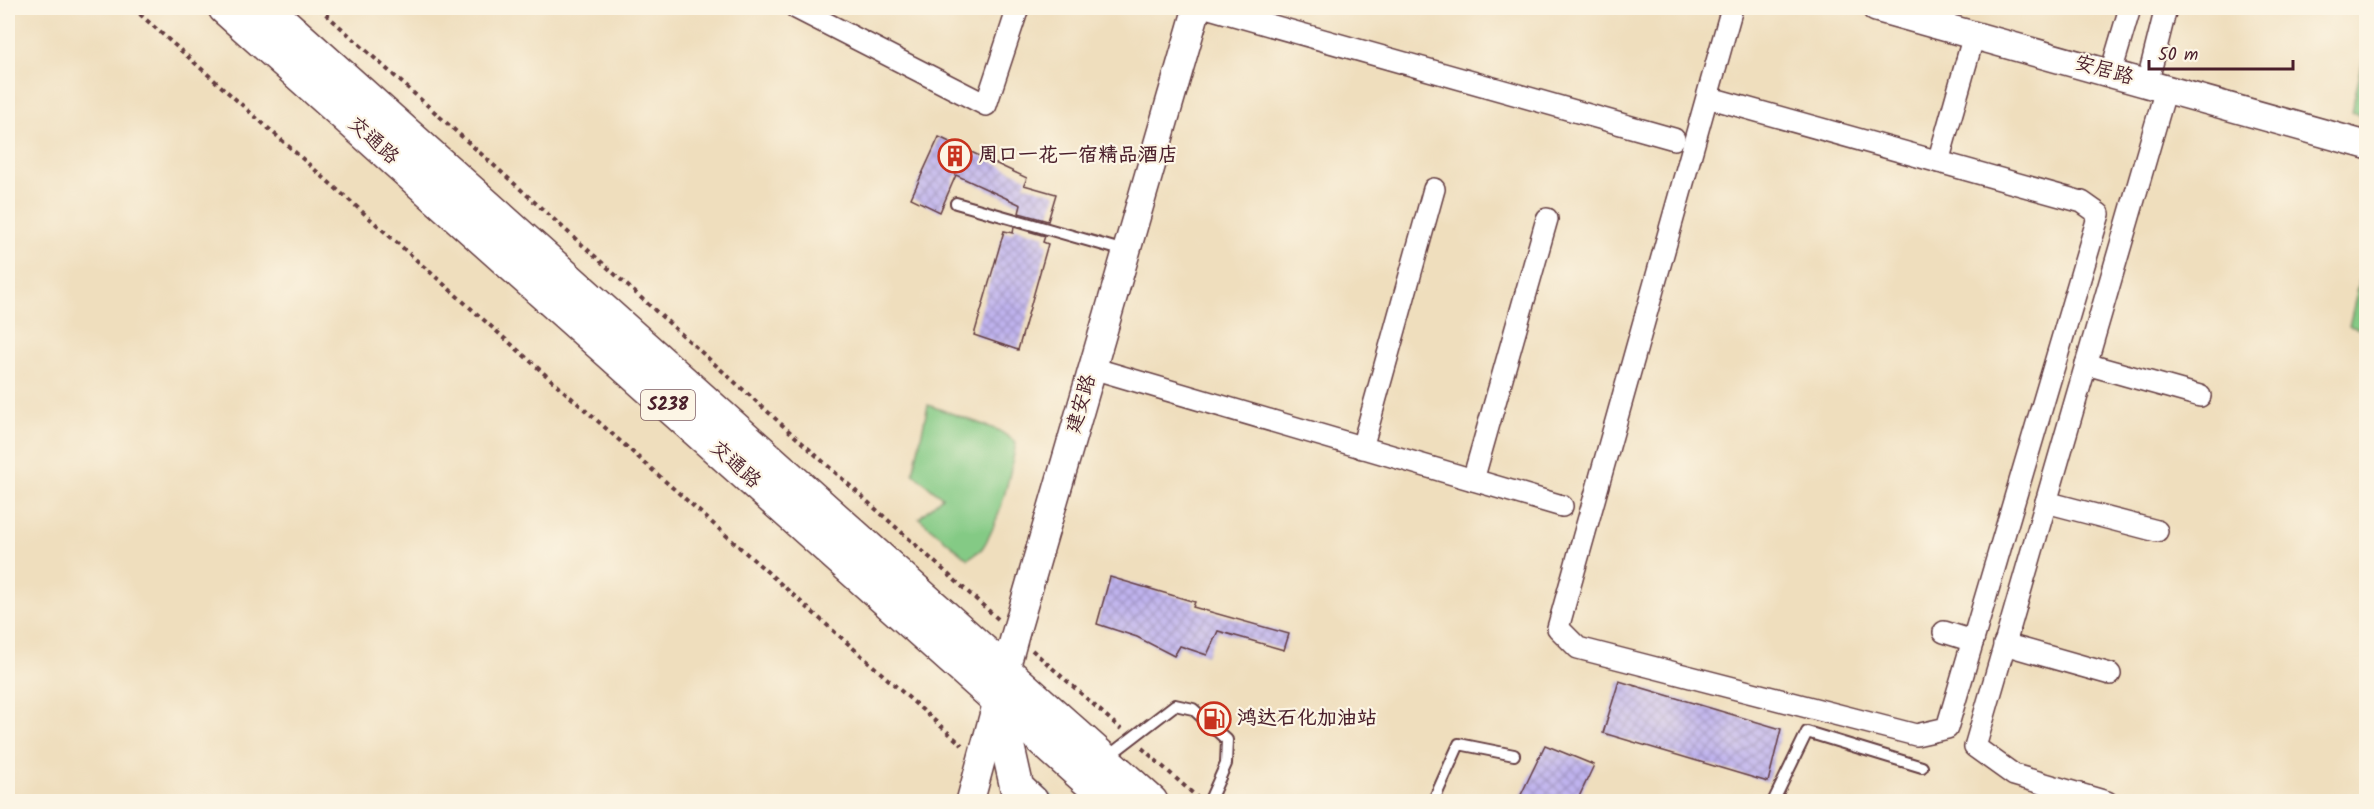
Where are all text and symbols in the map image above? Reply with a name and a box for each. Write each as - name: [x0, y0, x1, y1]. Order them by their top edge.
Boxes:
- scale bar: [2149, 33, 2293, 71]
- text: 50 m: [2158, 41, 2198, 70]
- street label: 安居路: [2071, 47, 2138, 95]
- street label: 交通路: [340, 109, 407, 174]
- building icon: 周口一花一宿精品酒店: [937, 138, 973, 174]
- place label: 周口一花一宿精品酒店: [978, 140, 1178, 172]
- street label: 建安路: [1058, 370, 1106, 437]
- road number: S238: [641, 390, 695, 420]
- street label: 交通路: [702, 433, 769, 498]
- fuel station icon: 鸿达石化加油站: [1196, 701, 1232, 737]
- place label: 鸿达石化加油站: [1237, 703, 1377, 735]

